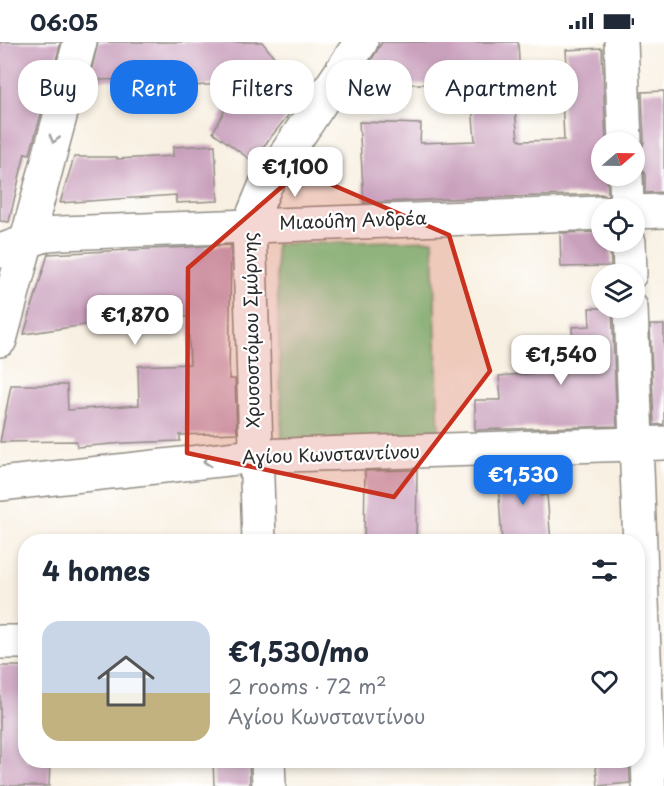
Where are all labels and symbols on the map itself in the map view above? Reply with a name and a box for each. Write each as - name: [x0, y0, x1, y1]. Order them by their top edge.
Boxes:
- north arrow: [591, 132, 645, 186]
- one-way arrow: [49, 133, 61, 144]
- pin: €1,100: [246, 147, 344, 198]
- street label: Μιαούλη Ανδρέα: [279, 203, 427, 236]
- street label: Χρυσοστόμου Σμύρνης: [235, 232, 266, 428]
- pin: €1,870: [86, 295, 184, 346]
- pin: €1,540: [512, 335, 610, 386]
- street label: Αγίου Κωνσταντίνου: [242, 437, 420, 470]
- one-way arrow: [202, 455, 212, 467]
- pin: €1,530: [474, 455, 572, 506]

